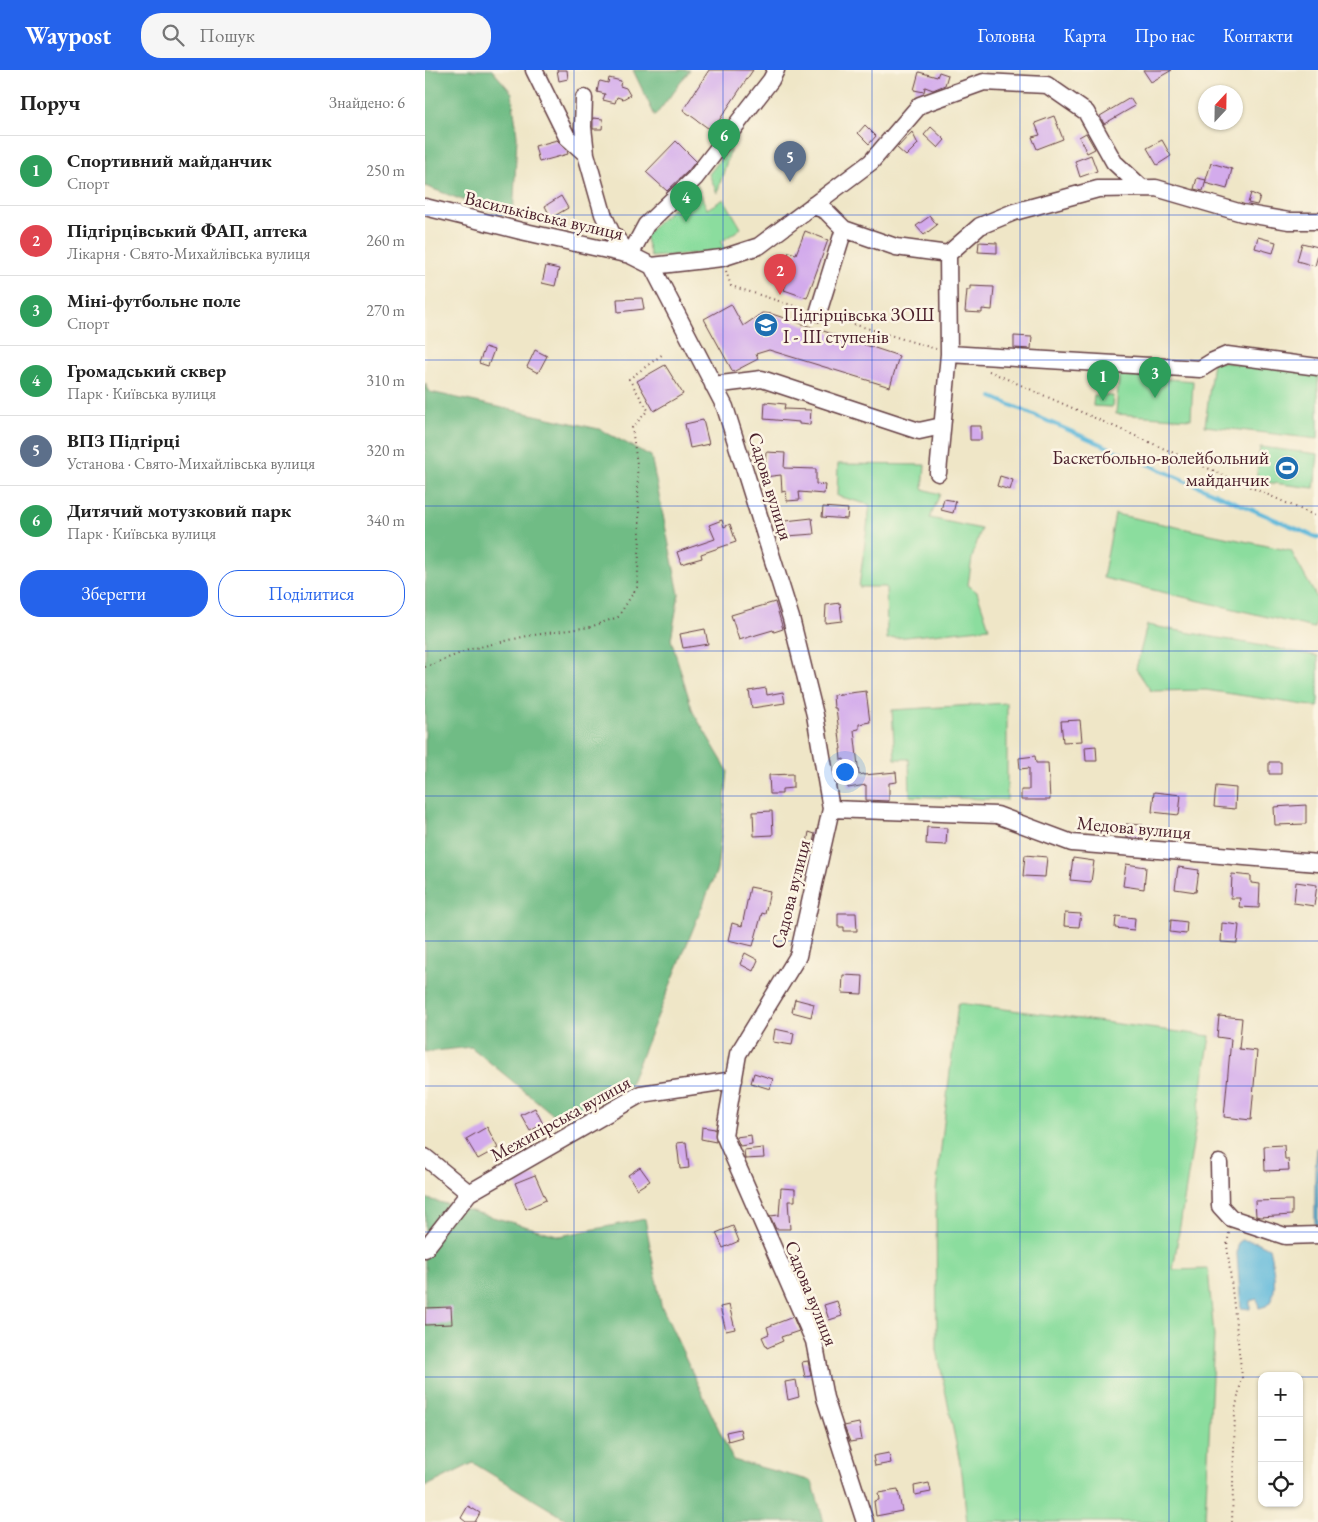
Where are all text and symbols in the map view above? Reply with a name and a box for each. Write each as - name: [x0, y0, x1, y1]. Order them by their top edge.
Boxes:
- search box: [141, 13, 491, 58]
- text: Waypost: [25, 20, 111, 51]
- icon: search: [159, 21, 187, 49]
- text: Пошук: [199, 23, 255, 48]
- text: Головна: [978, 24, 1035, 47]
- text: Карта: [1063, 24, 1106, 47]
- text: Про нас: [1134, 24, 1195, 47]
- text: Контакти: [1223, 24, 1293, 47]
- north arrow: [1198, 85, 1243, 130]
- text: Поруч: [20, 89, 80, 116]
- text: Знайдено: 6: [329, 92, 405, 113]
- pin: 6: [708, 119, 740, 160]
- pin: 5: [774, 141, 806, 182]
- text: Спортивний майданчик: [67, 148, 272, 173]
- text: 1: [32, 160, 40, 181]
- text: 250 m: [366, 160, 405, 181]
- text: Спорт: [67, 173, 109, 194]
- pin: 4: [670, 181, 702, 222]
- street label: Васильківська вулиця: [462, 185, 626, 246]
- text: Підгірцівський ФАП, аптека: [67, 218, 307, 243]
- text: 2: [32, 230, 40, 251]
- text: 260 m: [366, 230, 405, 251]
- text: Лікарня · Свято-Михайлівська вулиця: [67, 243, 310, 264]
- pin: 2: [764, 254, 796, 295]
- text: Міні-футбольне поле: [67, 288, 241, 313]
- text: 3: [32, 300, 40, 321]
- text: 270 m: [366, 300, 405, 321]
- place label: Підгірцівська ЗОШ І - ІІІ ступенів: [783, 302, 935, 349]
- school or university icon: Підгірцівська ЗОШ І - ІІІ ступенів: [753, 312, 779, 338]
- text: Спорт: [67, 313, 109, 334]
- pin: 3: [1139, 357, 1171, 398]
- text: Громадський сквер: [67, 358, 226, 383]
- pin: 1: [1087, 360, 1119, 401]
- text: 4: [32, 370, 40, 391]
- text: 310 m: [366, 370, 405, 391]
- text: Парк · Київська вулиця: [67, 383, 216, 404]
- text: ВПЗ Підгірці: [67, 428, 180, 453]
- street label: Садова вулиця: [742, 429, 799, 544]
- text: 5: [32, 440, 40, 461]
- text: 320 m: [366, 440, 405, 461]
- place label: Баскетбольно-волейбольний майданчик: [1052, 445, 1269, 492]
- text: Установа · Свято-Михайлівська вулиця: [67, 453, 315, 474]
- sports icon: Баскетбольно-волейбольний майданчик: [1274, 455, 1300, 481]
- text: Дитячий мотузковий парк: [67, 498, 291, 523]
- text: 6: [32, 510, 40, 531]
- text: 340 m: [366, 510, 405, 531]
- text: Парк · Київська вулиця: [67, 523, 216, 544]
- button: Зберегти: [20, 570, 208, 617]
- button: Поділитися: [218, 570, 405, 617]
- your location: [832, 759, 858, 785]
- street label: Медова вулиця: [1076, 810, 1193, 845]
- street label: Садова вулиця: [765, 836, 816, 951]
- street label: Межигірська вулиця: [486, 1069, 635, 1167]
- street label: Садова вулиця: [779, 1237, 844, 1350]
- map controls: [1258, 1372, 1303, 1507]
- button: +: [1258, 1372, 1303, 1417]
- button: −: [1258, 1417, 1303, 1462]
- button: locate: [1258, 1462, 1303, 1507]

